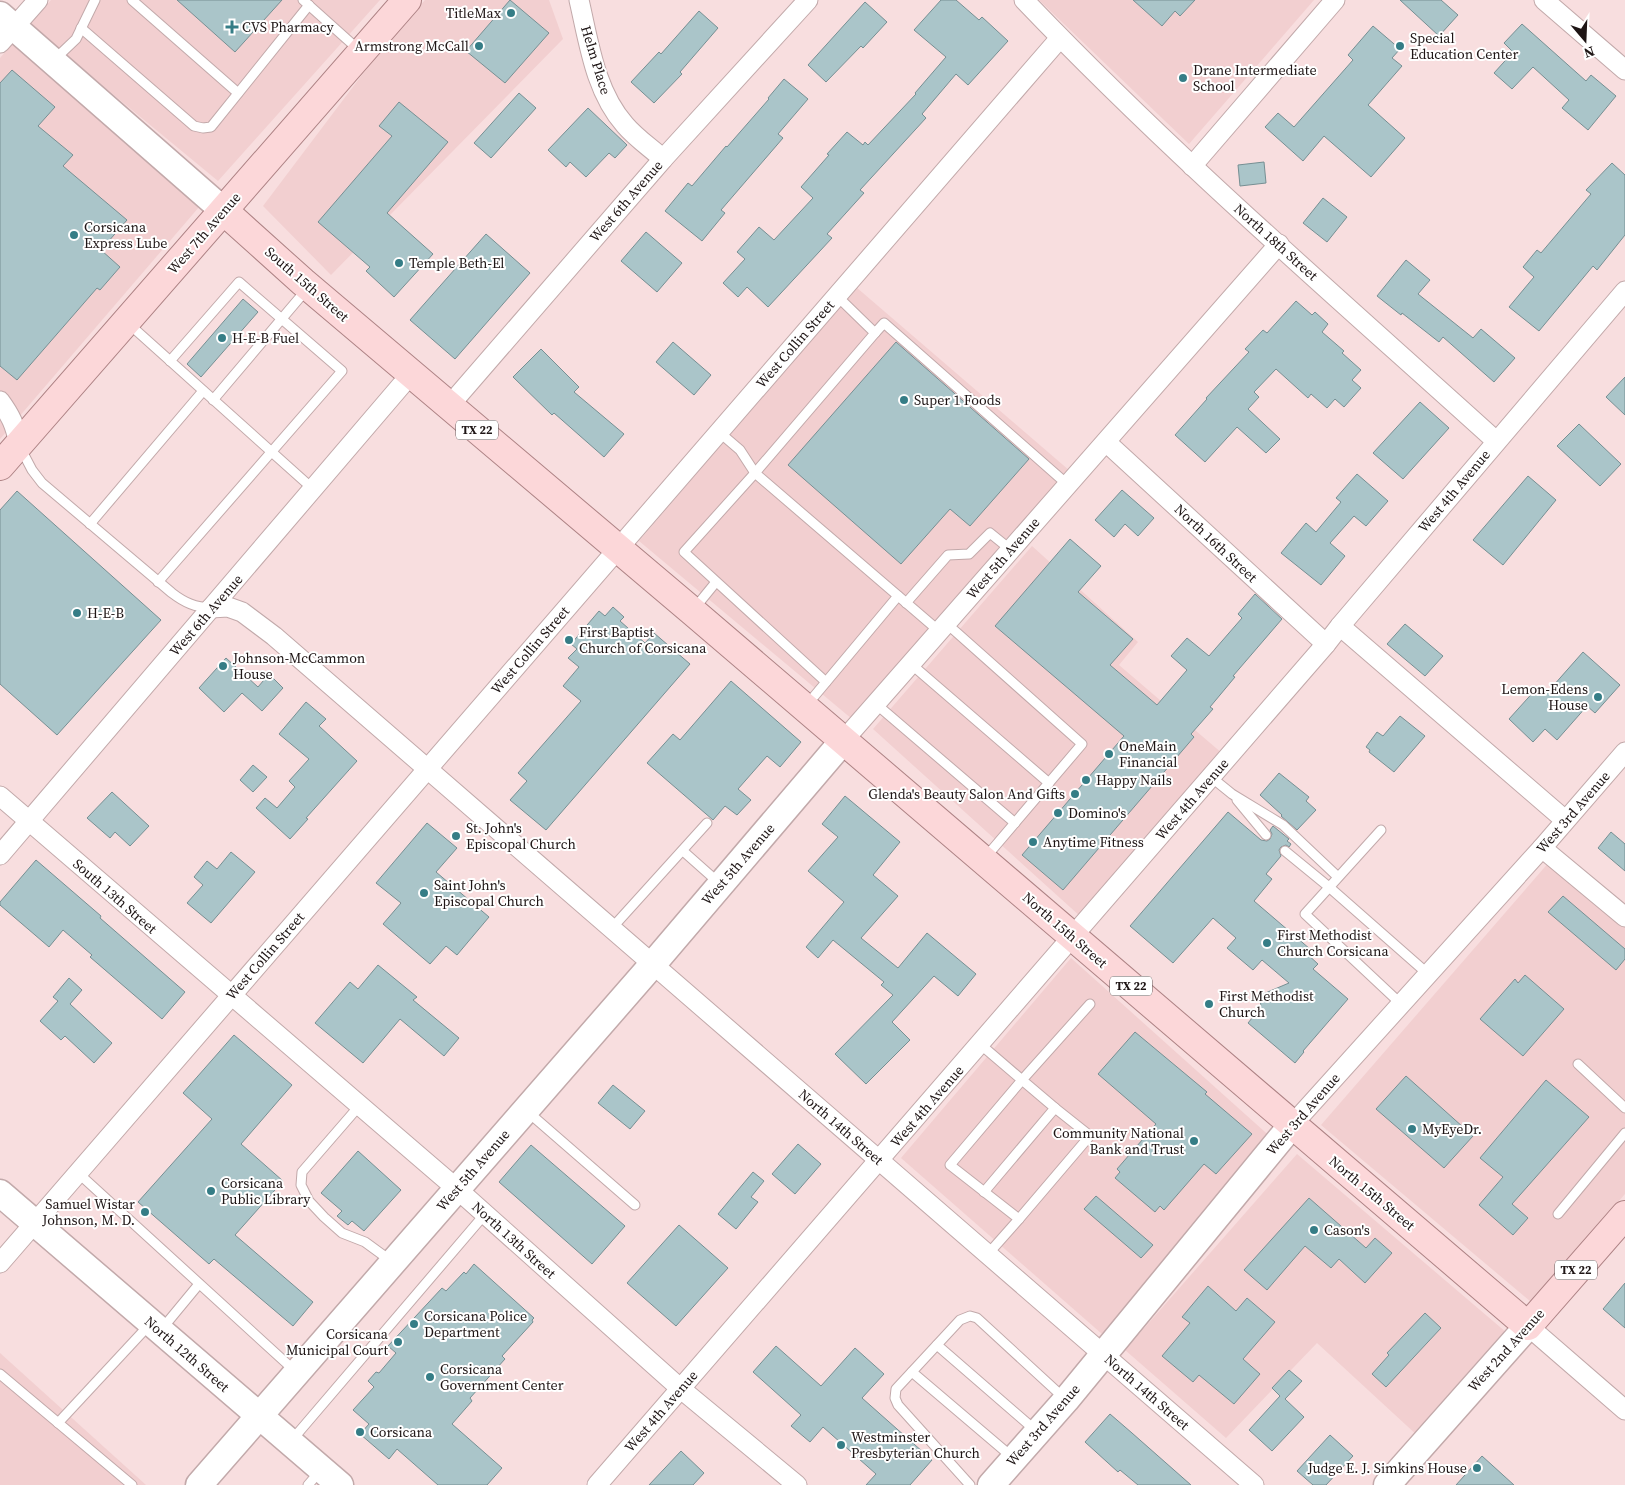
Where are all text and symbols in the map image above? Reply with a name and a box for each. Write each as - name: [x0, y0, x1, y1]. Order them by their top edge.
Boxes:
- place label: TitleMax: [446, 3, 502, 23]
- marker: TitleMax: [505, 7, 517, 19]
- north arrow: [1560, 15, 1610, 65]
- place label: CVS Pharmacy: [242, 17, 334, 37]
- marker: CVS Pharmacy: [226, 21, 238, 33]
- street label: Helm Place: [576, 23, 616, 97]
- place label: Special Education Center: [1410, 28, 1518, 64]
- place label: Armstrong McCall: [355, 36, 469, 56]
- marker: Armstrong McCall: [473, 40, 485, 52]
- marker: Special Education Center: [1394, 40, 1406, 52]
- text: N: [1581, 41, 1597, 63]
- place label: Drane Intermediate School: [1193, 60, 1317, 96]
- marker: Drane Intermediate School: [1177, 72, 1189, 84]
- street label: West 6th Avenue: [585, 156, 667, 246]
- street label: West 7th Avenue: [163, 188, 245, 278]
- street label: North 18th Street: [1230, 199, 1323, 285]
- place label: Corsicana Express Lube: [84, 217, 167, 253]
- marker: Corsicana Express Lube: [68, 229, 80, 241]
- street label: South 15th Street: [261, 242, 354, 326]
- place label: Temple Beth-El: [409, 253, 505, 273]
- marker: Temple Beth-El: [393, 257, 405, 269]
- street label: West Collin Street: [751, 295, 839, 392]
- place label: H-E-B Fuel: [232, 328, 299, 348]
- marker: H-E-B Fuel: [216, 332, 228, 344]
- place label: Super 1 Foods: [914, 390, 1001, 410]
- marker: Super 1 Foods: [898, 394, 910, 406]
- road number: TX 22: [456, 420, 498, 440]
- street label: West 4th Avenue: [1413, 445, 1495, 537]
- street label: North 16th Street: [1170, 499, 1262, 587]
- street label: West 5th Avenue: [962, 513, 1044, 603]
- street label: West 6th Avenue: [165, 570, 247, 660]
- street label: West Collin Street: [486, 601, 574, 698]
- place label: H-E-B: [87, 603, 124, 623]
- marker: H-E-B: [71, 607, 83, 619]
- place label: First Baptist Church of Corsicana: [579, 622, 707, 658]
- marker: First Baptist Church of Corsicana: [563, 634, 575, 646]
- place label: Johnson-McCammon House: [232, 648, 366, 684]
- marker: Johnson-McCammon House: [217, 660, 229, 672]
- place label: Lemon-Edens House: [1501, 679, 1588, 715]
- marker: Lemon-Edens House: [1592, 691, 1604, 703]
- place label: OneMain Financial: [1119, 736, 1177, 772]
- marker: OneMain Financial: [1103, 748, 1115, 760]
- street label: West 4th Avenue: [1151, 754, 1233, 844]
- street label: West 3rd Avenue: [1532, 766, 1614, 858]
- place label: Happy Nails: [1096, 770, 1172, 790]
- marker: Happy Nails: [1080, 774, 1092, 786]
- place label: Glenda's Beauty Salon And Gifts: [868, 784, 1065, 804]
- marker: Glenda's Beauty Salon And Gifts: [1069, 788, 1081, 800]
- place label: Domino's: [1068, 803, 1126, 823]
- marker: Domino's: [1052, 807, 1064, 819]
- place label: St. John's Episcopal Church: [466, 818, 576, 854]
- street label: West 5th Avenue: [697, 819, 779, 909]
- marker: St. John's Episcopal Church: [450, 830, 462, 842]
- place label: Anytime Fitness: [1043, 832, 1144, 852]
- marker: Anytime Fitness: [1027, 836, 1039, 848]
- street label: South 13th Street: [69, 854, 162, 938]
- place label: Saint John's Episcopal Church: [434, 875, 544, 911]
- marker: Saint John's Episcopal Church: [418, 887, 430, 899]
- street label: North 15th Street: [1018, 887, 1112, 973]
- street label: West Collin Street: [221, 907, 309, 1004]
- place label: First Methodist Church Corsicana: [1277, 925, 1389, 961]
- marker: First Methodist Church Corsicana: [1261, 937, 1273, 949]
- road number: TX 22: [1110, 976, 1152, 996]
- place label: First Methodist Church: [1219, 986, 1314, 1022]
- marker: First Methodist Church: [1203, 998, 1215, 1010]
- street label: West 4th Avenue: [886, 1061, 968, 1151]
- street label: West 3rd Avenue: [1262, 1068, 1344, 1160]
- street label: North 14th Street: [794, 1084, 888, 1170]
- place label: MyEyeDr.: [1422, 1119, 1482, 1139]
- place label: Community National Bank and Trust: [1053, 1123, 1184, 1159]
- marker: MyEyeDr.: [1406, 1123, 1418, 1135]
- street label: West 5th Avenue: [432, 1125, 514, 1215]
- marker: Community National Bank and Trust: [1188, 1135, 1200, 1147]
- street label: North 15th Street: [1325, 1151, 1420, 1235]
- place label: Corsicana Public Library: [221, 1173, 311, 1209]
- marker: Corsicana Public Library: [205, 1185, 217, 1197]
- place label: Samuel Wistar Johnson, M. D.: [41, 1194, 135, 1230]
- street label: North 13th Street: [468, 1197, 561, 1283]
- marker: Samuel Wistar Johnson, M. D.: [139, 1206, 151, 1218]
- place label: Cason's: [1324, 1220, 1370, 1240]
- marker: Cason's: [1308, 1224, 1320, 1236]
- road number: TX 22: [1555, 1260, 1597, 1280]
- street label: West 2nd Avenue: [1463, 1304, 1549, 1396]
- place label: Corsicana Police Department: [424, 1306, 527, 1342]
- street label: North 12th Street: [140, 1311, 234, 1397]
- marker: Corsicana Police Department: [408, 1318, 420, 1330]
- place label: Corsicana Municipal Court: [286, 1324, 389, 1360]
- marker: Corsicana Municipal Court: [392, 1336, 404, 1348]
- street label: North 14th Street: [1100, 1349, 1194, 1435]
- place label: Corsicana Government Center: [440, 1359, 564, 1395]
- street label: West 4th Avenue: [620, 1366, 702, 1456]
- marker: Corsicana Government Center: [424, 1371, 436, 1383]
- street label: West 3rd Avenue: [1002, 1379, 1084, 1471]
- place label: Corsicana: [370, 1422, 433, 1442]
- marker: Corsicana: [354, 1426, 366, 1438]
- place label: Westminster Presbyterian Church: [851, 1427, 980, 1463]
- marker: Westminster Presbyterian Church: [835, 1439, 847, 1451]
- place label: Judge E. J. Simkins House: [1307, 1458, 1467, 1478]
- marker: Judge E. J. Simkins House: [1471, 1462, 1483, 1474]

